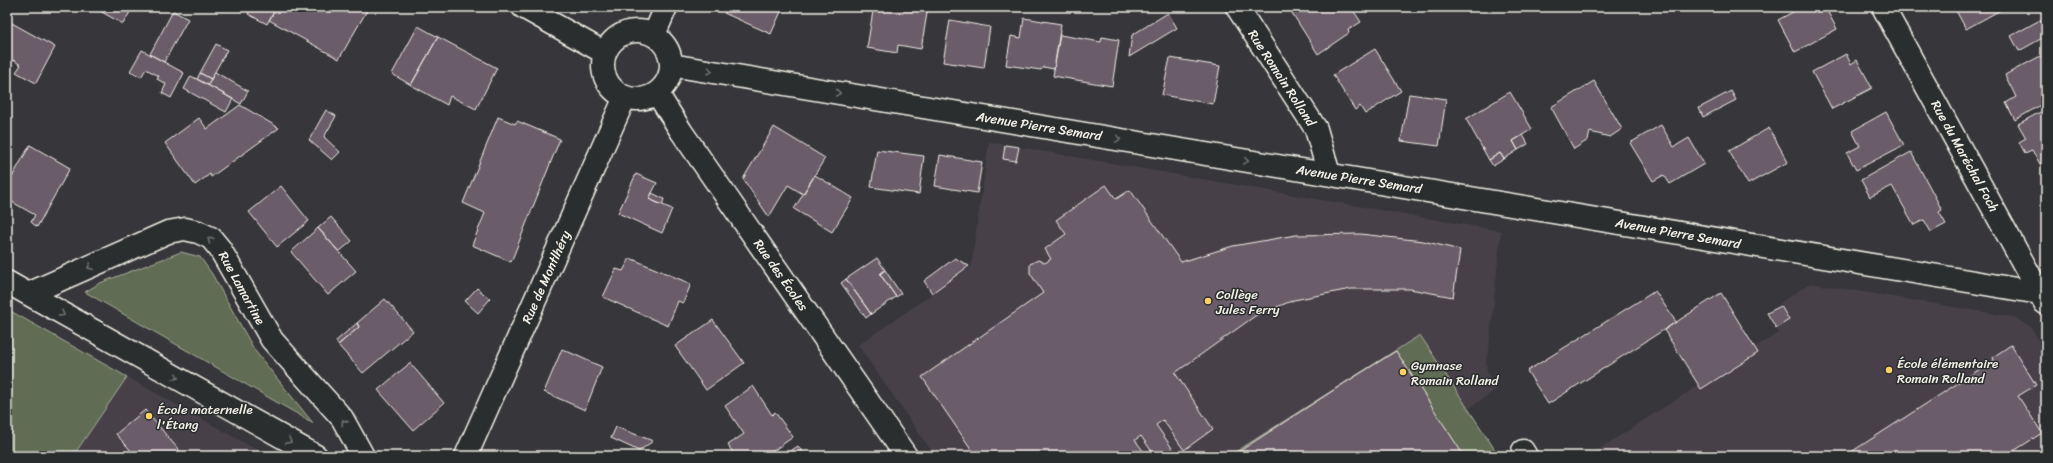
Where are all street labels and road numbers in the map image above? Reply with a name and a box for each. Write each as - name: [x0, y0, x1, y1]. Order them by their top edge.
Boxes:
- street label: Rue Romain Rolland: [1242, 25, 1323, 132]
- street label: Rue du Maréchal Foch: [1925, 96, 2005, 216]
- street label: Avenue Pierre Semard: [974, 105, 1105, 147]
- street label: Avenue Pierre Semard: [1294, 158, 1425, 200]
- street label: Avenue Pierre Semard: [1613, 210, 1744, 256]
- street label: Rue de Montlhéry: [515, 226, 577, 327]
- street label: Rue des Écoles: [747, 234, 815, 316]
- street label: Rue Lamartine: [212, 247, 272, 329]

